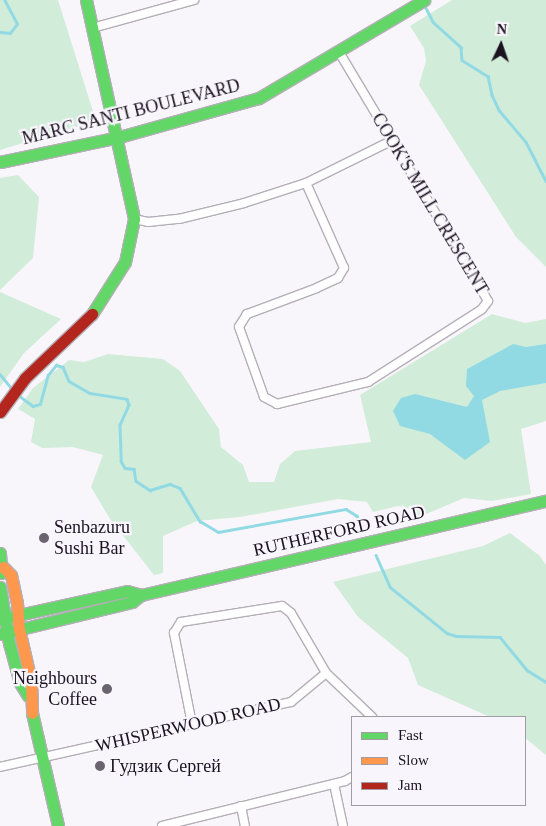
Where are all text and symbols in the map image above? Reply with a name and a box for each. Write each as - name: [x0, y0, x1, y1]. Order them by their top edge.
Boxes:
- north arrow: [476, 20, 526, 70]
- text: N: [496, 22, 507, 37]
- street label: MARC SANTI BOULEVARD: [20, 74, 242, 150]
- street label: COOK'S MILL CRESCENT: [367, 109, 493, 299]
- street label: RUTHERFORD ROAD: [251, 501, 427, 561]
- place label: Senbazuru Sushi Bar: [54, 517, 130, 560]
- marker: Senbazuru Sushi Bar: [38, 532, 50, 544]
- place label: Neighbours Coffee: [13, 668, 97, 711]
- marker: Neighbours Coffee: [101, 683, 113, 695]
- street label: WHISPERWOOD ROAD: [93, 693, 283, 757]
- legend: [351, 716, 526, 806]
- text: Fast: [398, 727, 423, 743]
- text: Slow: [398, 752, 429, 768]
- place label: Гудзик Сергей: [110, 755, 221, 777]
- marker: Гудзик Сергей: [94, 760, 106, 772]
- text: Jam: [398, 777, 422, 793]

